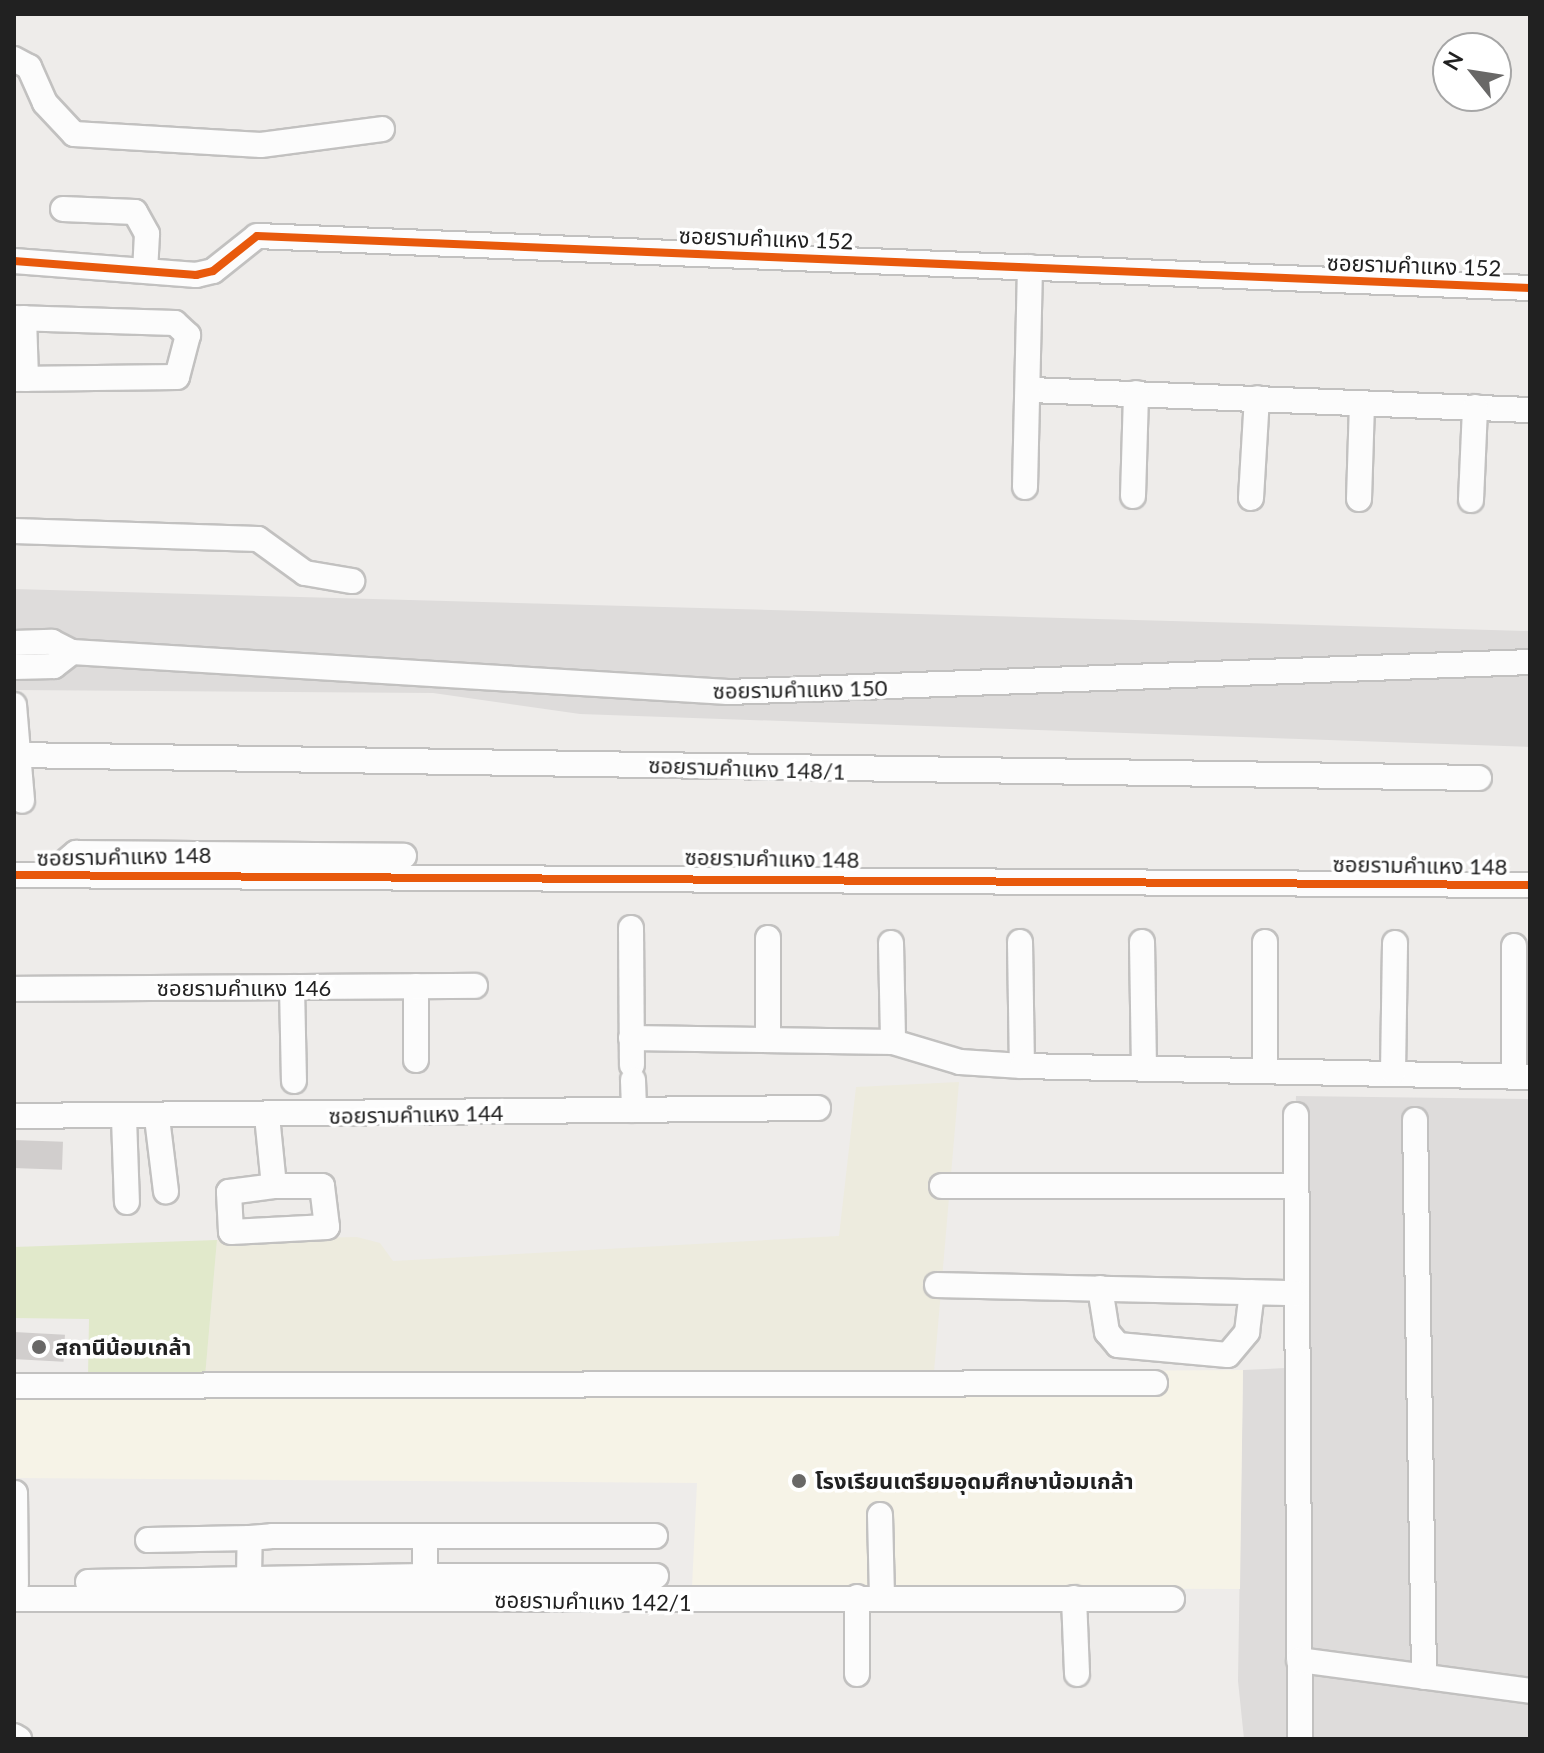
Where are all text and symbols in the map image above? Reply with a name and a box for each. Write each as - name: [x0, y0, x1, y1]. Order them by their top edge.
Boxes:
- north arrow: [1432, 32, 1512, 112]
- text: N: [1437, 47, 1468, 75]
- street label: ซอยรามคำแหง 152: [678, 222, 854, 254]
- street label: ซอยรามคำแหง 152: [1326, 249, 1502, 281]
- street label: ซอยรามคำแหง 150: [712, 674, 888, 704]
- street label: ซอยรามคำแหง 148/1: [648, 751, 846, 785]
- street label: ซอยรามคำแหง 148: [36, 841, 212, 871]
- street label: ซอยรามคำแหง 148: [684, 843, 860, 873]
- street label: ซอยรามคำแหง 148: [1332, 850, 1508, 880]
- street label: ซอยรามคำแหง 146: [157, 975, 331, 1001]
- street label: ซอยรามคำแหง 144: [328, 1099, 504, 1129]
- place label: สถานีน้อมเกล้า: [55, 1334, 191, 1360]
- marker: สถานีน้อมเกล้า: [30, 1338, 48, 1356]
- place label: โรงเรียนเตรียมอุดมศึกษาน้อมเกล้า: [815, 1468, 1134, 1494]
- marker: โรงเรียนเตรียมอุดมศึกษาน้อมเกล้า: [790, 1472, 808, 1490]
- street label: ซอยรามคำแหง 142/1: [494, 1586, 692, 1616]

